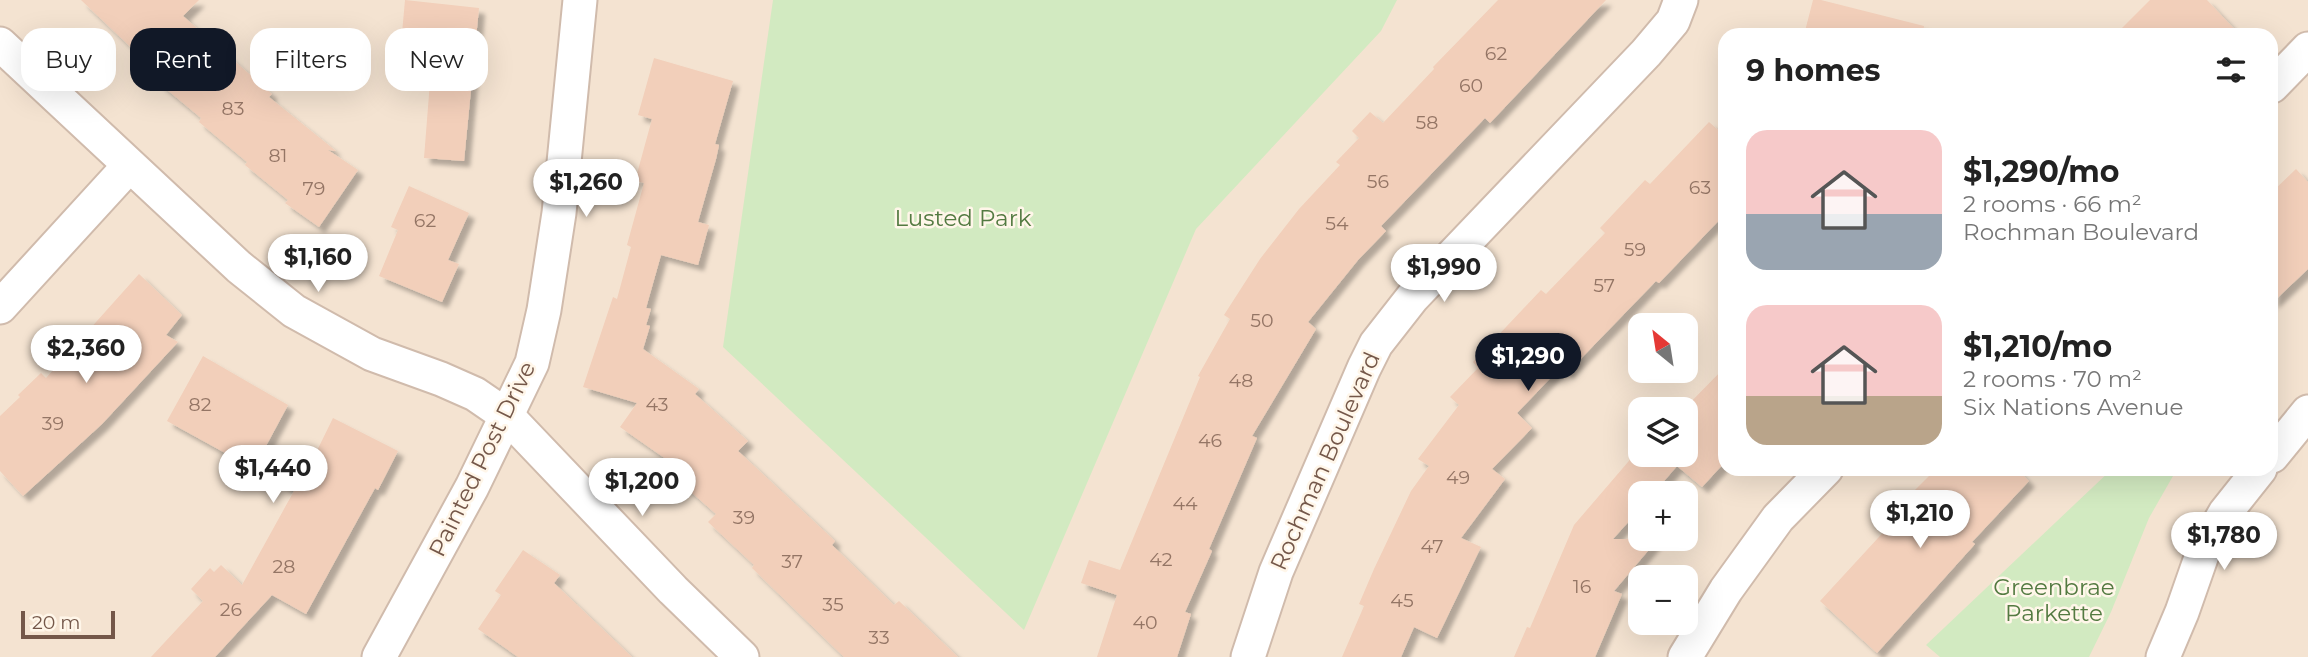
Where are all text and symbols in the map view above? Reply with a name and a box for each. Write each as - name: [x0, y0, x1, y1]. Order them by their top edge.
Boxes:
- chip: Buy: [21, 28, 116, 91]
- chip: Rent: [130, 28, 236, 91]
- chip: Filters: [250, 28, 371, 91]
- chip: New: [385, 28, 488, 91]
- house number: 62: [1485, 42, 1507, 65]
- icon: filters: [2212, 51, 2250, 89]
- text: 9 homes: [1746, 52, 1881, 89]
- house number: 60: [1459, 74, 1483, 97]
- house number: 83: [222, 97, 244, 120]
- house number: 58: [1416, 111, 1438, 134]
- house number: 81: [269, 144, 287, 167]
- text: $1,290/mo: [1963, 153, 2119, 190]
- icon: home: [1802, 158, 1886, 242]
- pin: $1,260: [529, 160, 643, 219]
- text: $1,260: [549, 168, 623, 196]
- house number: 56: [1367, 170, 1389, 193]
- house number: 63: [1689, 176, 1711, 199]
- house number: 79: [303, 177, 325, 200]
- text: 2 rooms · 66 m²: [1963, 190, 2142, 218]
- park label: Lusted Park: [894, 204, 1032, 232]
- house number: 62: [414, 209, 436, 232]
- house number: 54: [1325, 212, 1349, 235]
- text: Rochman Boulevard: [1963, 218, 2199, 246]
- pin: $1,160: [261, 234, 375, 294]
- house number: 59: [1624, 238, 1646, 261]
- text: $1,160: [284, 243, 352, 271]
- pin: $1,990: [1387, 244, 1501, 304]
- text: $1,990: [1407, 253, 1481, 281]
- house number: 57: [1593, 274, 1615, 297]
- house number: 50: [1250, 309, 1274, 332]
- north arrow: [1628, 313, 1698, 383]
- map controls: [1628, 313, 1698, 635]
- pin: $2,360: [29, 326, 143, 385]
- text: $1,210/mo: [1963, 328, 2112, 365]
- icon: home: [1802, 333, 1886, 417]
- text: $2,360: [47, 334, 125, 362]
- pin: $1,290: [1471, 334, 1585, 393]
- text: $1,290: [1491, 342, 1565, 370]
- street label: Rochman Boulevard: [1264, 347, 1386, 575]
- street label: Painted Post Drive: [423, 357, 541, 561]
- text: 2 rooms · 70 m²: [1963, 365, 2142, 393]
- house number: 48: [1229, 369, 1253, 392]
- house number: 82: [189, 393, 212, 416]
- house number: 43: [646, 393, 669, 416]
- text: Six Nations Avenue: [1963, 393, 2183, 421]
- button: layers: [1628, 397, 1698, 467]
- house number: 39: [42, 412, 64, 435]
- house number: 46: [1198, 429, 1222, 452]
- pin: $1,440: [216, 446, 330, 505]
- text: $1,440: [235, 454, 311, 482]
- pin: $1,200: [585, 458, 699, 518]
- house number: 49: [1446, 466, 1470, 489]
- text: $1,200: [605, 467, 679, 495]
- button: +: [1628, 481, 1698, 551]
- pin: $1,210: [1863, 490, 1977, 550]
- house number: 44: [1172, 492, 1198, 515]
- text: $1,210: [1886, 499, 1954, 527]
- house number: 39: [733, 506, 755, 529]
- pin: $1,780: [2167, 512, 2281, 572]
- text: $1,780: [2187, 521, 2261, 549]
- house number: 47: [1421, 535, 1443, 558]
- house number: 42: [1149, 548, 1173, 571]
- house number: 37: [781, 550, 803, 573]
- house number: 28: [273, 555, 295, 578]
- button: −: [1628, 565, 1698, 635]
- park label: Greenbrae Parkette: [1993, 573, 2115, 627]
- house number: 16: [1573, 575, 1591, 598]
- house number: 45: [1390, 589, 1414, 612]
- house number: 35: [822, 593, 844, 616]
- house number: 26: [220, 598, 242, 621]
- scale bar: [21, 608, 116, 640]
- text: 20 m: [32, 611, 80, 634]
- house number: 40: [1132, 611, 1158, 634]
- house number: 33: [868, 626, 890, 649]

